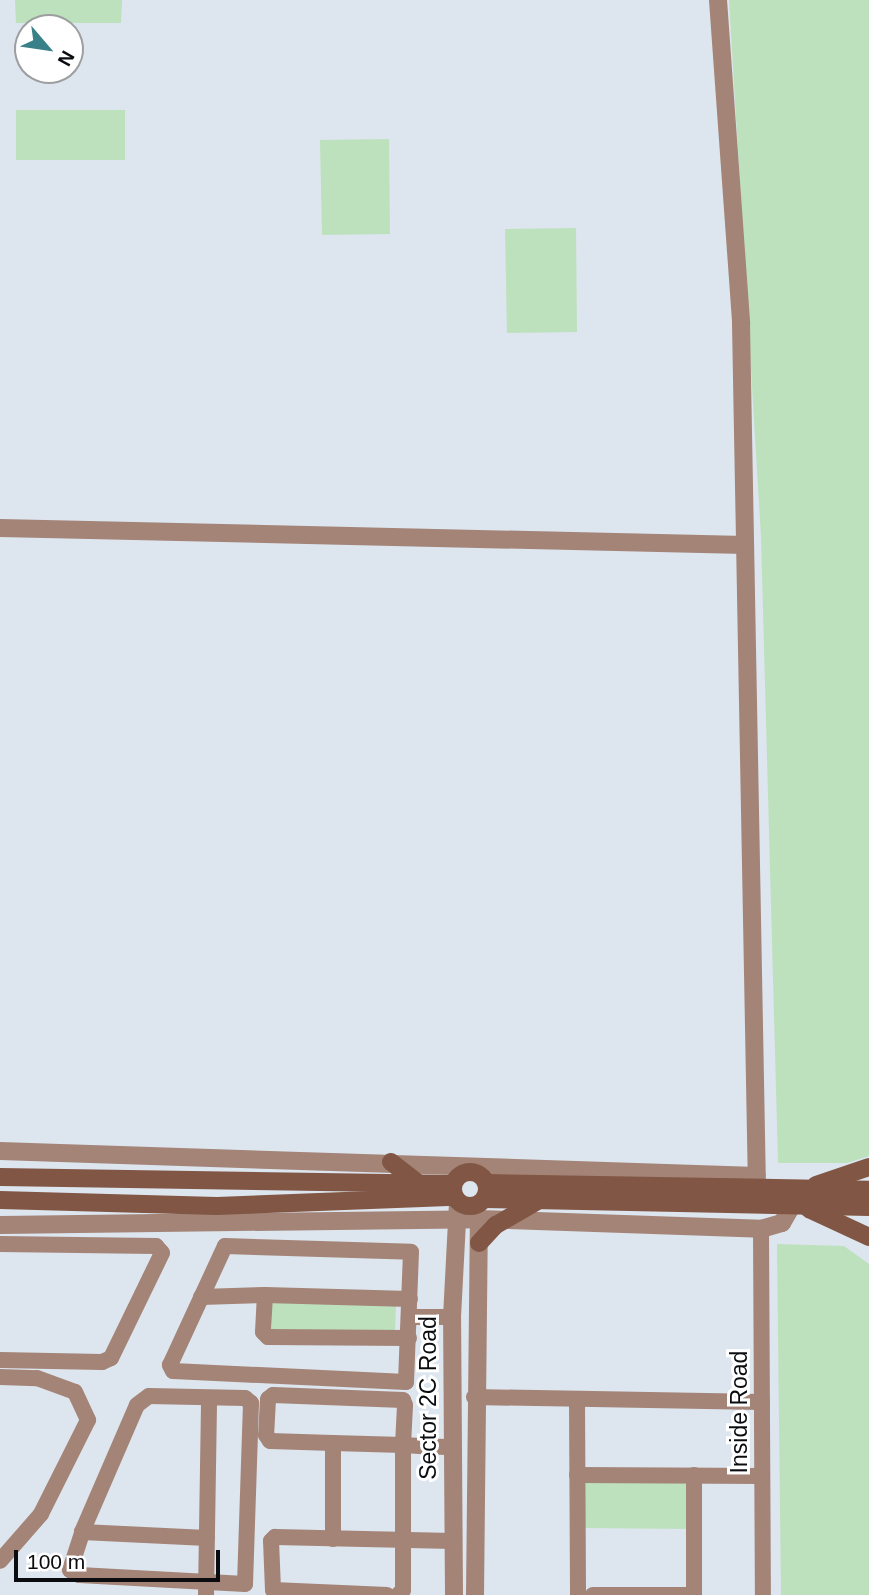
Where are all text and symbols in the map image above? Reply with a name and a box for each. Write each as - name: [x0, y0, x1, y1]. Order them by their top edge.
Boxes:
- north arrow: [14, 14, 84, 84]
- text: N: [54, 47, 79, 70]
- street label: Sector 2C Road: [414, 1316, 442, 1480]
- street label: Inside Road: [725, 1351, 753, 1473]
- scale bar: [18, 1536, 224, 1580]
- text: 100 m: [27, 1550, 85, 1573]

